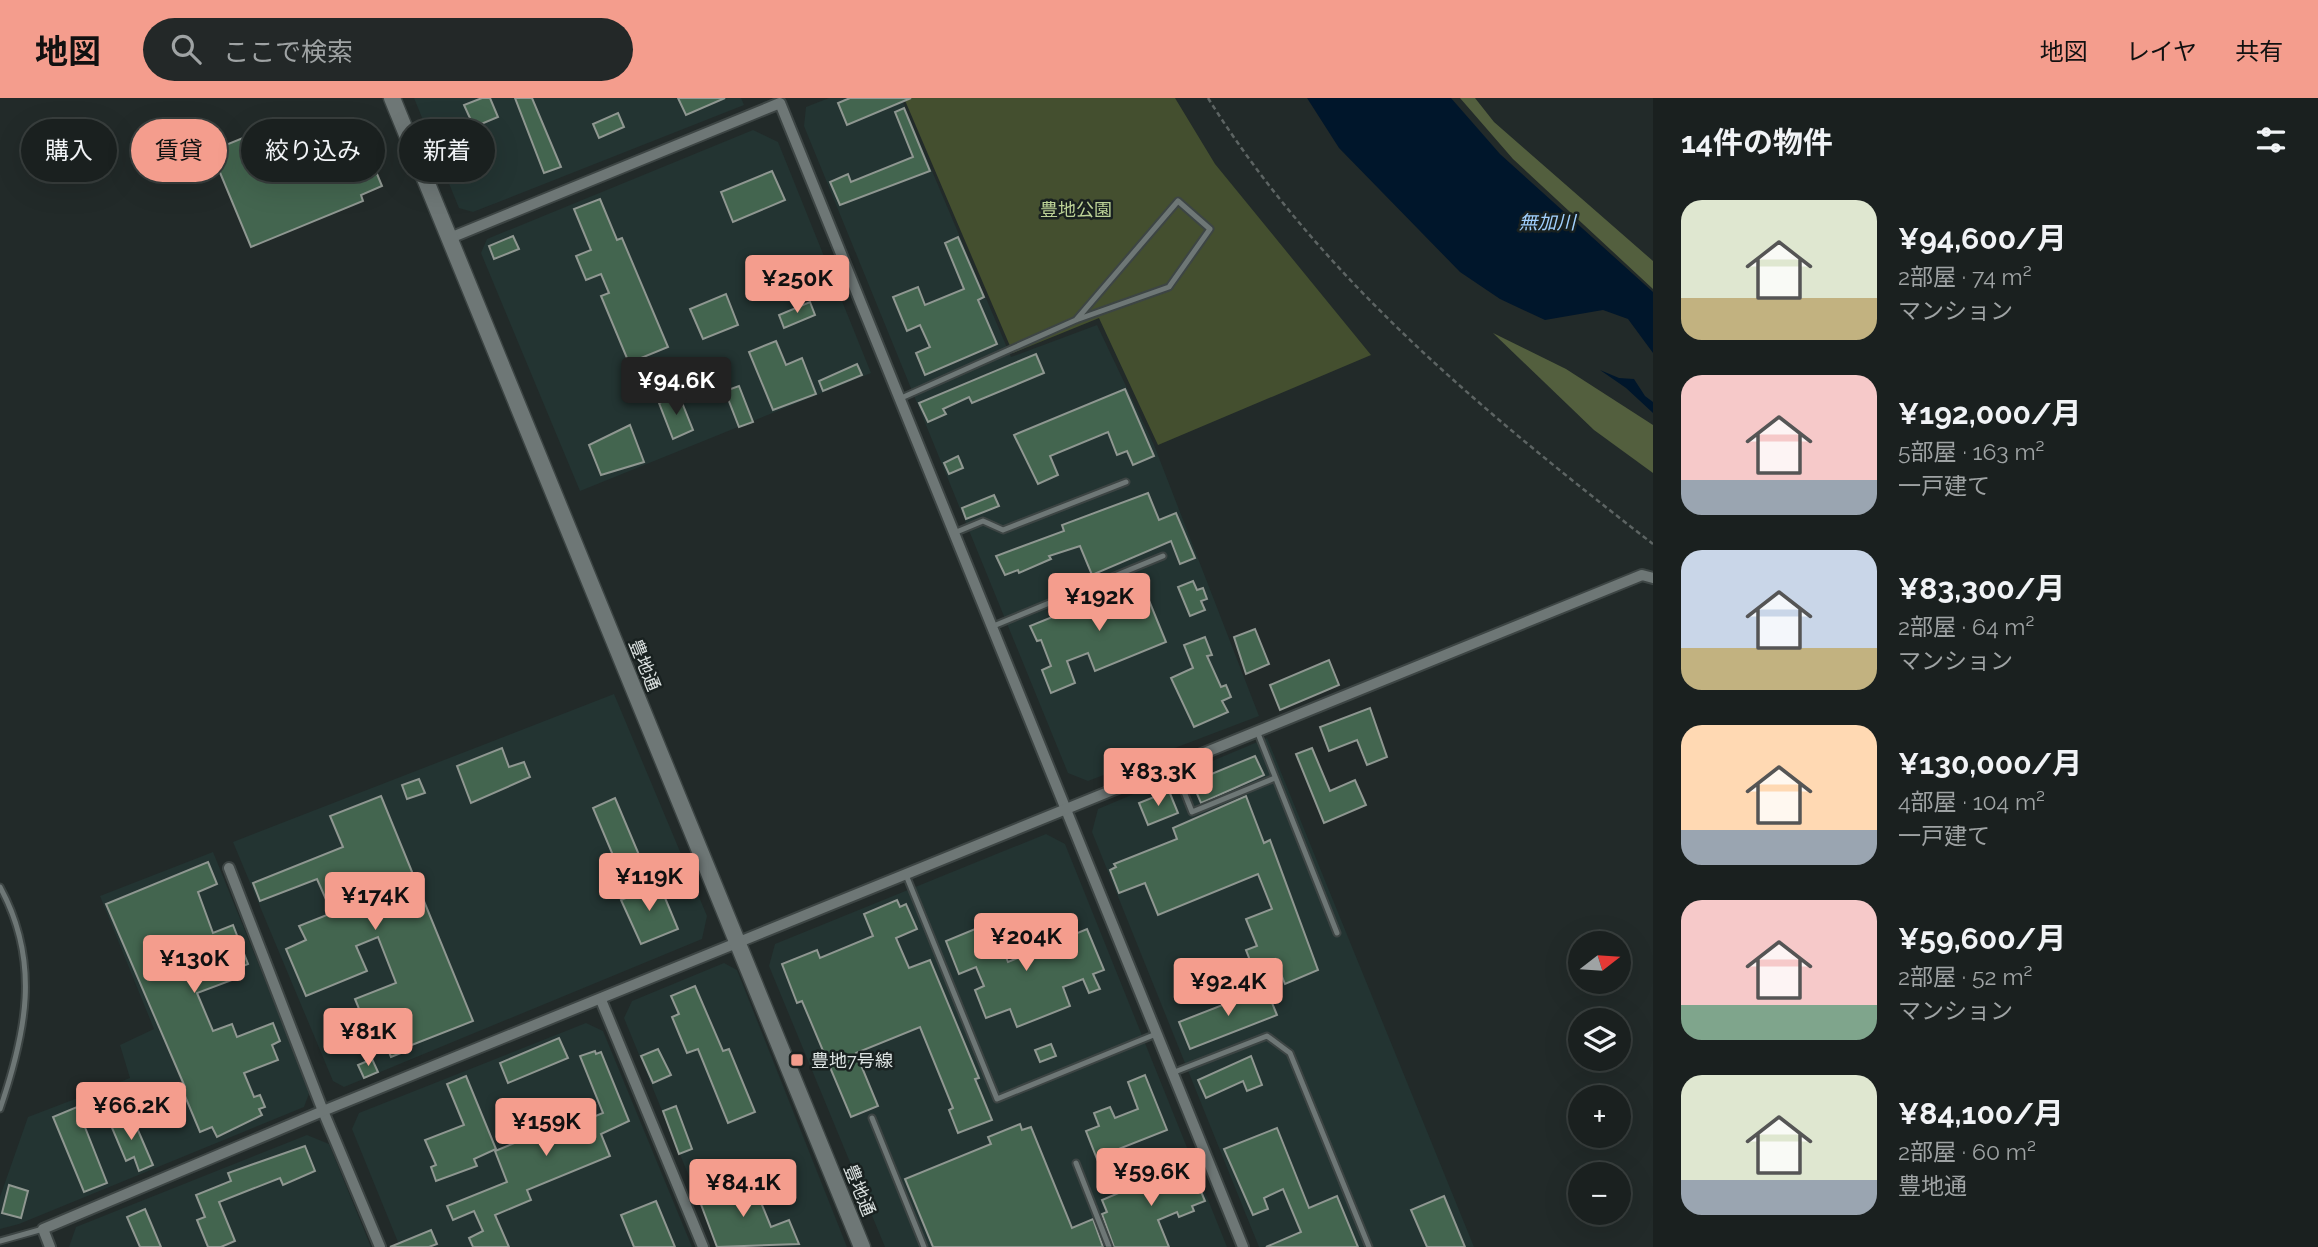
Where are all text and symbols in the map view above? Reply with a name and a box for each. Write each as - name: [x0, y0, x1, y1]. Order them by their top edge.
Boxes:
- search box: [143, 18, 633, 81]
- icon: search: [167, 30, 205, 68]
- text: 地図: [35, 32, 101, 71]
- text: ここで検索: [223, 37, 353, 67]
- text: 地図: [2040, 37, 2088, 66]
- text: レイヤ: [2126, 37, 2197, 66]
- text: 共有: [2235, 37, 2283, 66]
- chip: 購入: [21, 119, 117, 182]
- chip: 賃貸: [131, 119, 227, 182]
- chip: 絞り込み: [241, 119, 385, 182]
- chip: 新着: [399, 119, 495, 182]
- icon: filters: [2252, 121, 2290, 159]
- text: 14件の物件: [1681, 125, 1833, 160]
- park label: 豊地公園: [1040, 199, 1112, 220]
- water label: 無加川: [1518, 211, 1577, 233]
- text: ¥94,600/月: [1898, 221, 2067, 256]
- icon: home: [1737, 228, 1821, 312]
- pin: ¥250K: [748, 256, 846, 315]
- text: 2部屋 · 74 m²: [1898, 263, 2032, 290]
- text: ¥250K: [761, 264, 833, 291]
- text: マンション: [1898, 297, 2013, 324]
- pin: ¥94.6K: [619, 358, 733, 417]
- text: ¥94.6K: [637, 366, 715, 393]
- text: ¥192,000/月: [1898, 396, 2082, 431]
- icon: home: [1737, 403, 1821, 487]
- text: 5部屋 · 163 m²: [1898, 438, 2045, 465]
- text: 一戸建て: [1898, 472, 1990, 499]
- text: ¥83,300/月: [1898, 571, 2065, 606]
- pin: ¥192K: [1050, 574, 1148, 633]
- icon: home: [1737, 578, 1821, 662]
- text: ¥192K: [1064, 582, 1134, 609]
- text: 2部屋 · 64 m²: [1898, 613, 2034, 640]
- street label: 豊地通: [625, 636, 665, 694]
- text: マンション: [1898, 647, 2013, 674]
- text: ¥130,000/月: [1898, 746, 2082, 781]
- pin: ¥83.3K: [1101, 748, 1215, 808]
- icon: home: [1737, 753, 1821, 837]
- text: ¥83.3K: [1120, 757, 1196, 784]
- text: 4部屋 · 104 m²: [1898, 788, 2045, 815]
- text: 一戸建て: [1898, 822, 1990, 849]
- pin: ¥119K: [600, 854, 698, 913]
- text: ¥119K: [615, 862, 683, 889]
- pin: ¥174K: [326, 872, 424, 932]
- text: ¥174K: [341, 881, 409, 908]
- pin: ¥204K: [977, 914, 1075, 973]
- text: ¥59,600/月: [1898, 921, 2066, 956]
- text: ¥204K: [990, 922, 1062, 949]
- icon: home: [1737, 928, 1821, 1012]
- north arrow: [1568, 931, 1631, 994]
- map controls: [1568, 931, 1631, 1225]
- pin: ¥130K: [145, 936, 243, 995]
- text: ¥130K: [159, 944, 229, 971]
- pin: ¥92.4K: [1171, 958, 1285, 1018]
- text: 2部屋 · 52 m²: [1898, 963, 2033, 990]
- text: ¥92.4K: [1190, 967, 1266, 994]
- text: マンション: [1898, 997, 2013, 1024]
- button: layers: [1568, 1008, 1631, 1071]
- pin: ¥81K: [327, 1009, 409, 1068]
- text: ¥81K: [339, 1017, 397, 1044]
- place label: 豊地7号線: [811, 1050, 893, 1071]
- marker: 豊地7号線: [789, 1052, 805, 1068]
- pin: ¥66.2K: [74, 1082, 188, 1142]
- button: +: [1568, 1085, 1631, 1148]
- text: ¥66.2K: [92, 1091, 170, 1118]
- text: ¥84,100/月: [1898, 1096, 2064, 1131]
- pin: ¥159K: [497, 1098, 595, 1158]
- icon: home: [1737, 1103, 1821, 1187]
- text: ¥159K: [511, 1107, 581, 1134]
- text: 2部屋 · 60 m²: [1898, 1138, 2036, 1165]
- pin: ¥59.6K: [1094, 1148, 1208, 1208]
- text: ¥59.6K: [1112, 1157, 1190, 1184]
- pin: ¥84.1K: [686, 1160, 800, 1219]
- street label: 豊地通: [840, 1161, 880, 1219]
- button: −: [1568, 1162, 1631, 1225]
- text: ¥84.1K: [705, 1168, 781, 1195]
- text: 豊地通: [1898, 1172, 1967, 1199]

